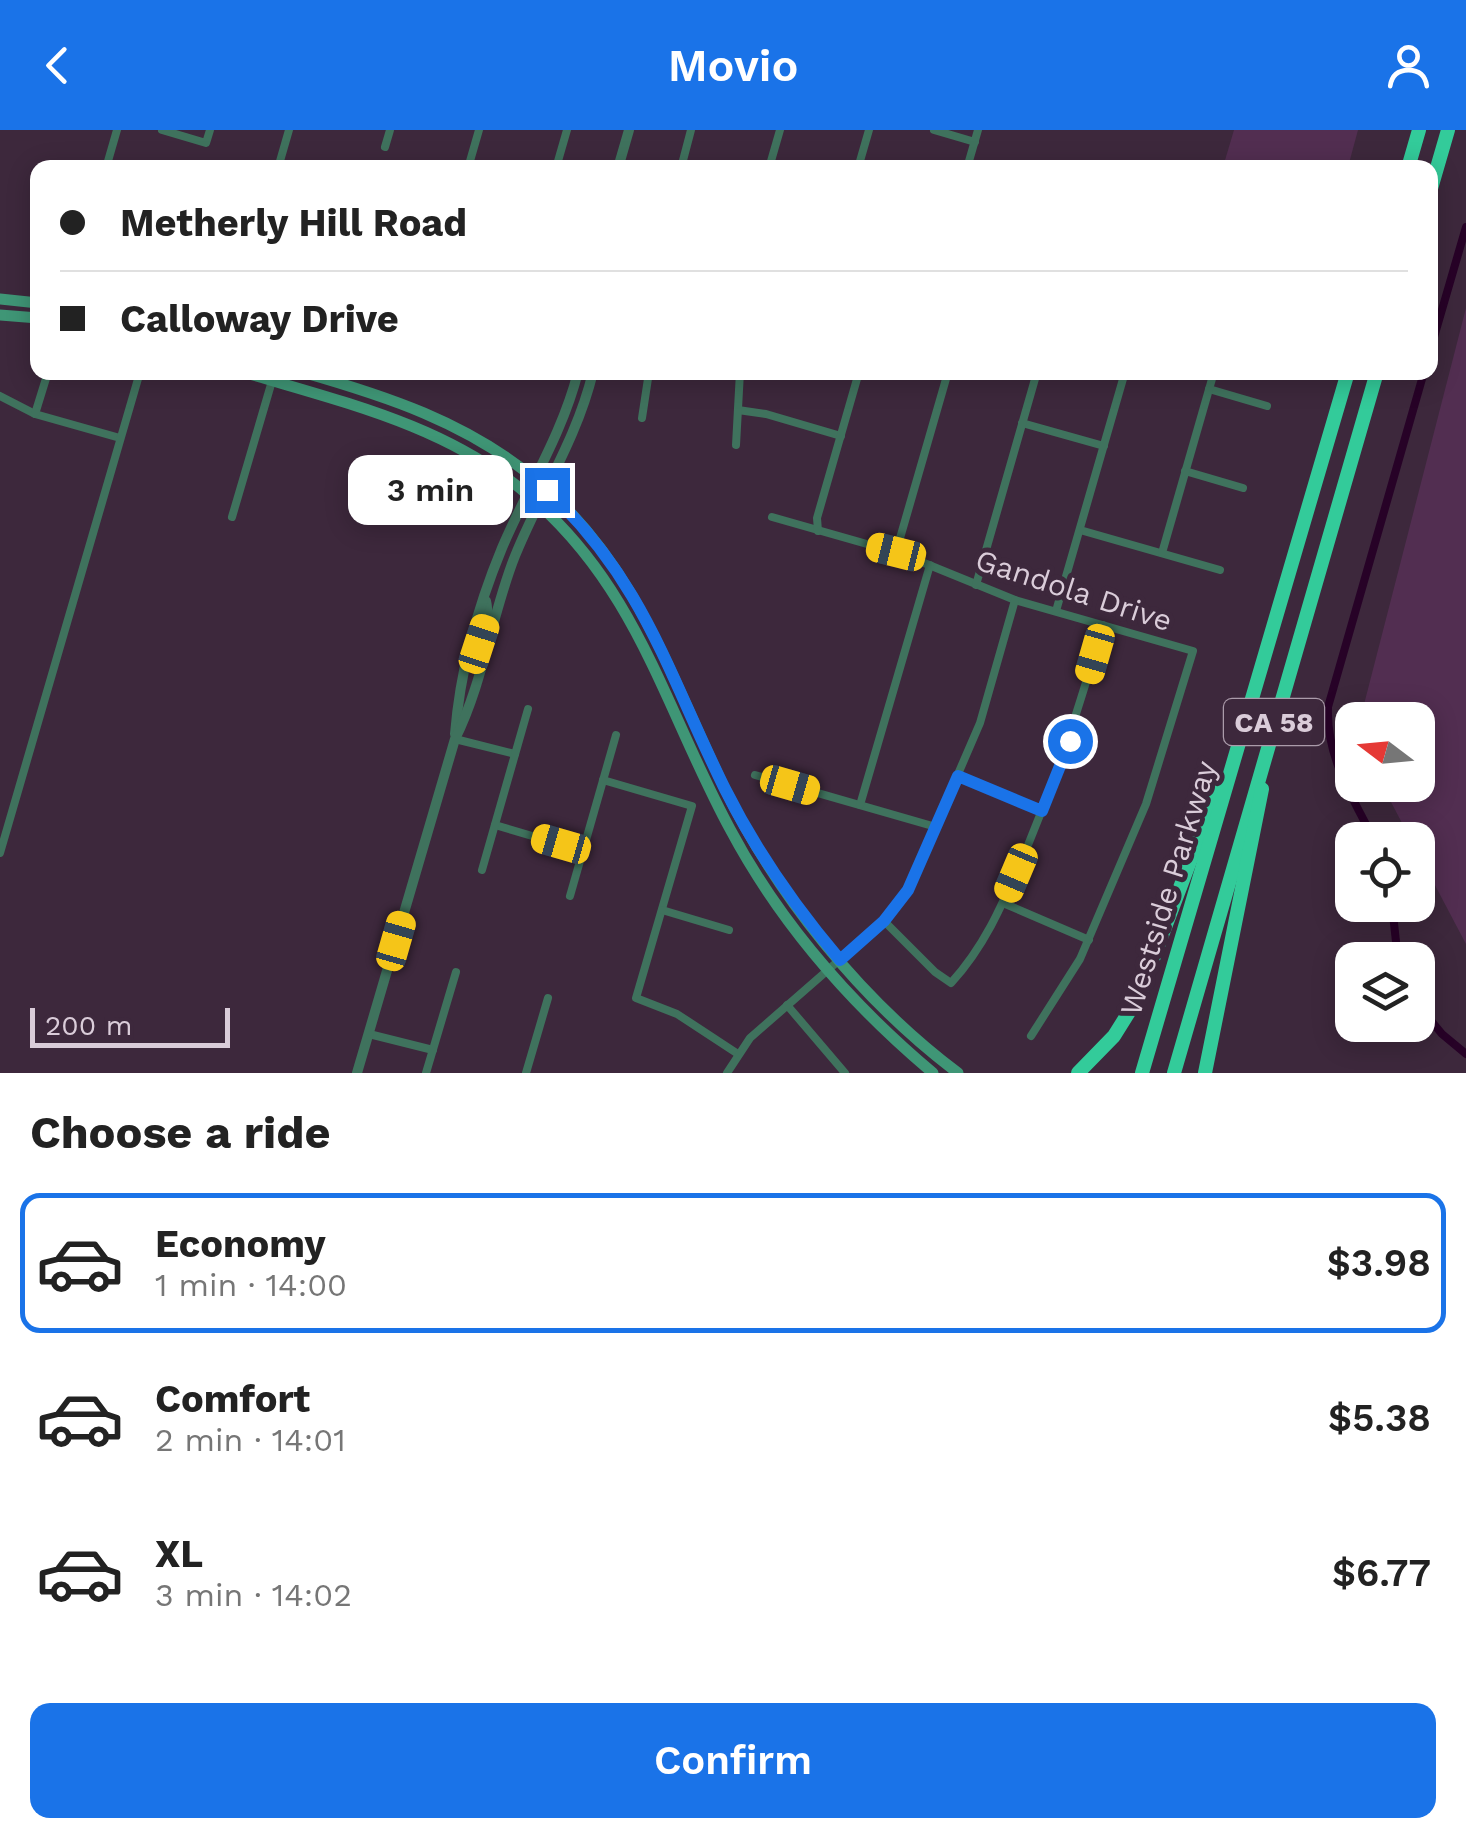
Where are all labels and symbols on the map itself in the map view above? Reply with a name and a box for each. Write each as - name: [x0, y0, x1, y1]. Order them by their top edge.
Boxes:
- callout: 3 min: [347, 455, 512, 525]
- route end: [525, 468, 570, 513]
- car: [863, 530, 929, 574]
- street label: Gandola Drive: [971, 542, 1177, 638]
- car: [455, 611, 503, 677]
- car: [1072, 621, 1118, 687]
- road number: CA 58: [1224, 699, 1324, 745]
- north arrow: [1335, 702, 1435, 802]
- route start: [1048, 719, 1093, 764]
- street label: Westside Parkway: [1113, 756, 1224, 1020]
- car: [757, 762, 823, 808]
- car: [528, 821, 594, 867]
- car: [990, 840, 1042, 906]
- car: [373, 908, 419, 974]
- scale bar: [30, 1003, 230, 1048]

